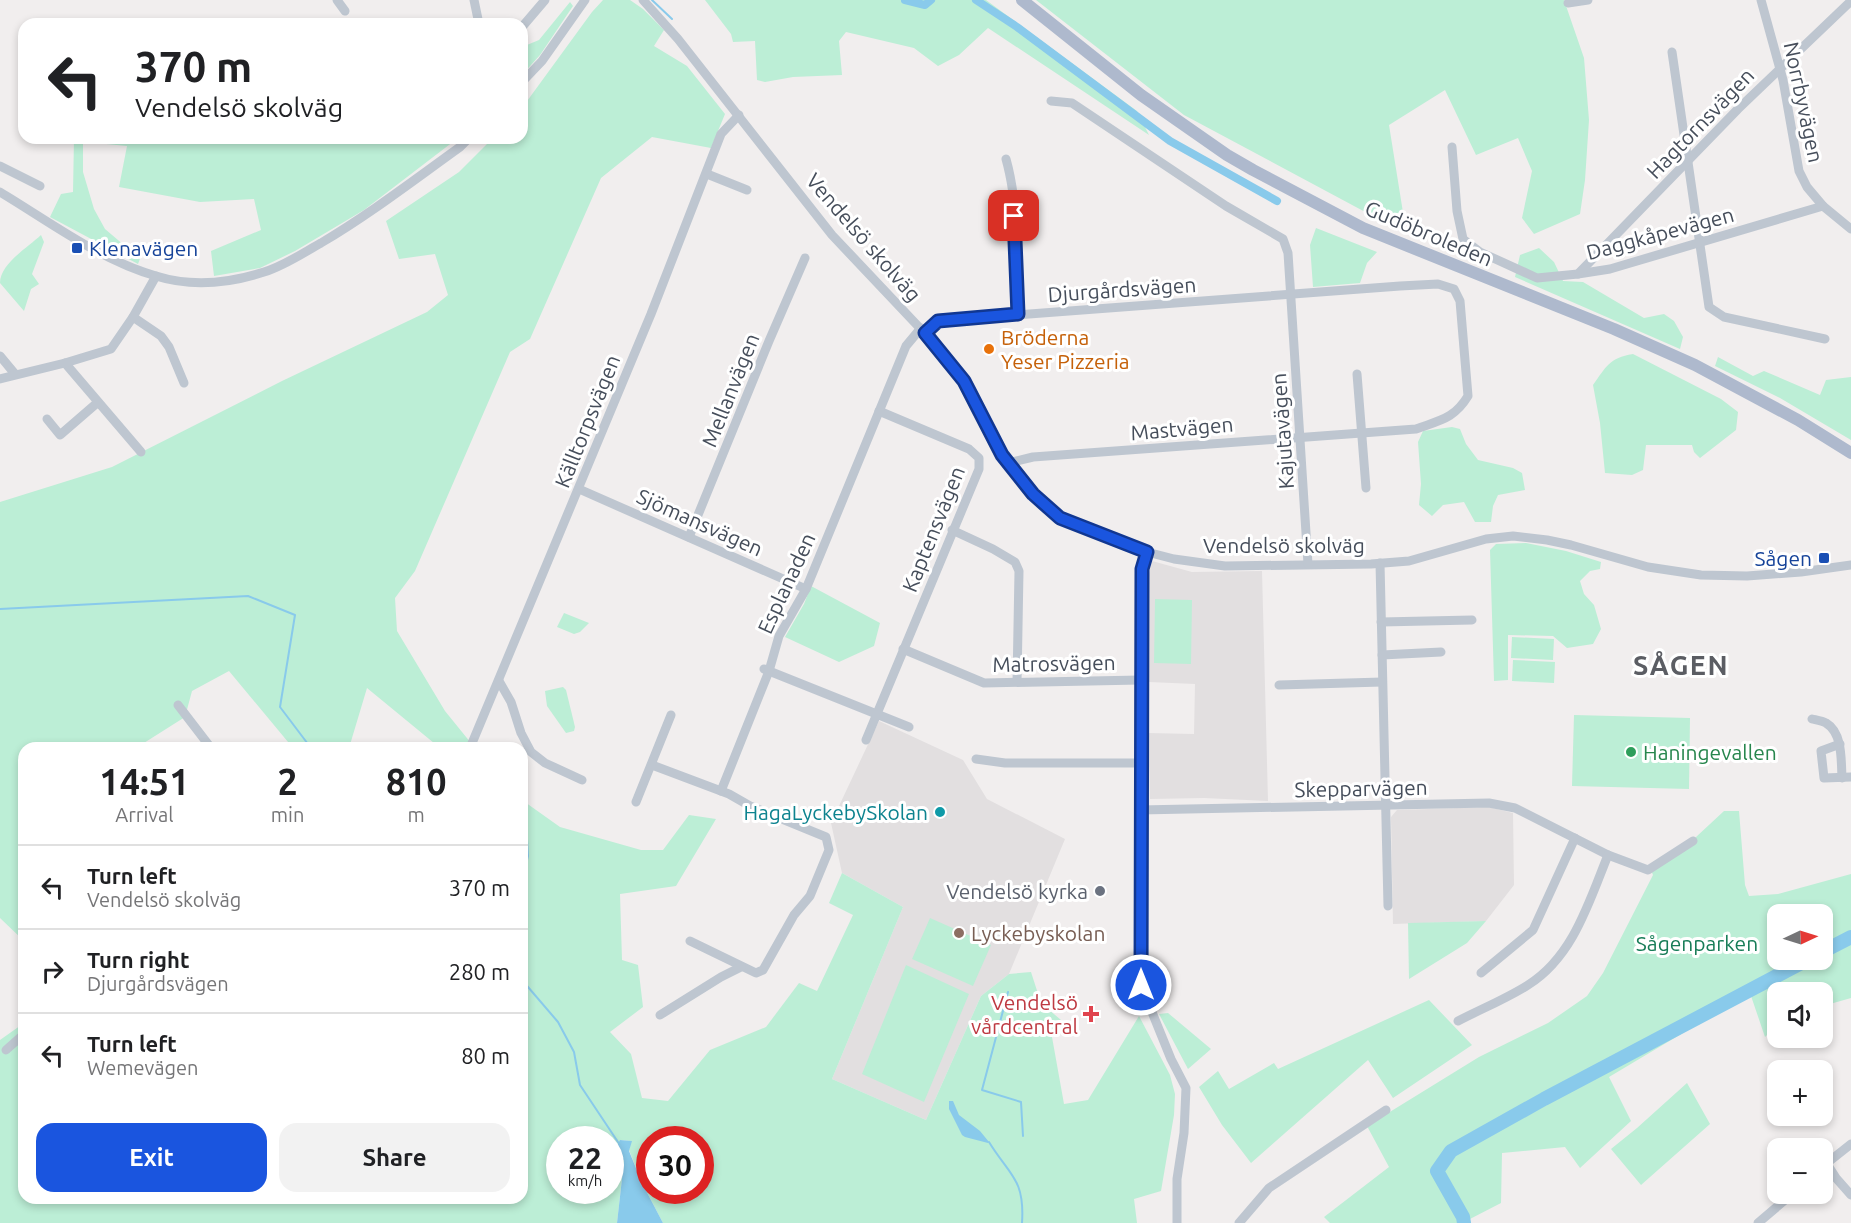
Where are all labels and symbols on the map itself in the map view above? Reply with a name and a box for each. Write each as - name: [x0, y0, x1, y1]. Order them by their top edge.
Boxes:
- street label: Norrbyvägen: [1780, 40, 1828, 164]
- street label: Hagtornsvägen: [1641, 63, 1759, 183]
- street label: Vendelsö skolväg: [802, 168, 926, 306]
- pin: [988, 190, 1039, 241]
- street label: Gudöbroleden: [1362, 195, 1496, 271]
- street label: Daggkåpevägen: [1584, 202, 1736, 264]
- place label: Klenavägen: [89, 236, 198, 260]
- marker: Klenavägen: [70, 241, 84, 255]
- street label: Djurgårdsvägen: [1047, 272, 1197, 306]
- place label: Bröderna Yeser Pizzeria: [1001, 325, 1130, 373]
- street label: Mellanvägen: [696, 330, 764, 450]
- marker: Bröderna Yeser Pizzeria: [982, 342, 996, 356]
- street label: Källtorpsvägen: [549, 351, 625, 491]
- street label: Kajutavägen: [1266, 372, 1298, 490]
- street label: Mastvägen: [1130, 412, 1234, 444]
- street label: Kaptensvägen: [897, 463, 969, 595]
- street label: Sjömansvägen: [633, 484, 767, 560]
- street label: Esplanaden: [752, 529, 820, 637]
- street label: Vendelsö skolväg: [1203, 533, 1365, 557]
- place label: Sågen: [1755, 546, 1812, 570]
- marker: Sågen: [1817, 551, 1831, 565]
- street label: Matrosvägen: [992, 650, 1116, 676]
- district label: SÅGEN: [1633, 650, 1729, 680]
- place label: Haningevallen: [1643, 740, 1777, 764]
- marker: Haningevallen: [1624, 745, 1638, 759]
- street label: Skepparvägen: [1294, 775, 1428, 801]
- place label: HagaLyckebySkolan: [743, 800, 928, 824]
- marker: HagaLyckebySkolan: [933, 805, 947, 819]
- place label: Vendelsö kyrka: [946, 879, 1088, 903]
- marker: Vendelsö kyrka: [1093, 884, 1107, 898]
- north arrow: [1767, 904, 1833, 970]
- place label: Lyckebyskolan: [971, 921, 1105, 945]
- marker: Lyckebyskolan: [952, 926, 966, 940]
- park label: Sågenparken: [1636, 931, 1758, 955]
- position arrow: [1109, 953, 1173, 1017]
- place label: Vendelsö vårdcentral: [971, 990, 1078, 1038]
- marker: Vendelsö vårdcentral: [1082, 1005, 1100, 1023]
- speed limit sign: 30: [636, 1126, 714, 1204]

